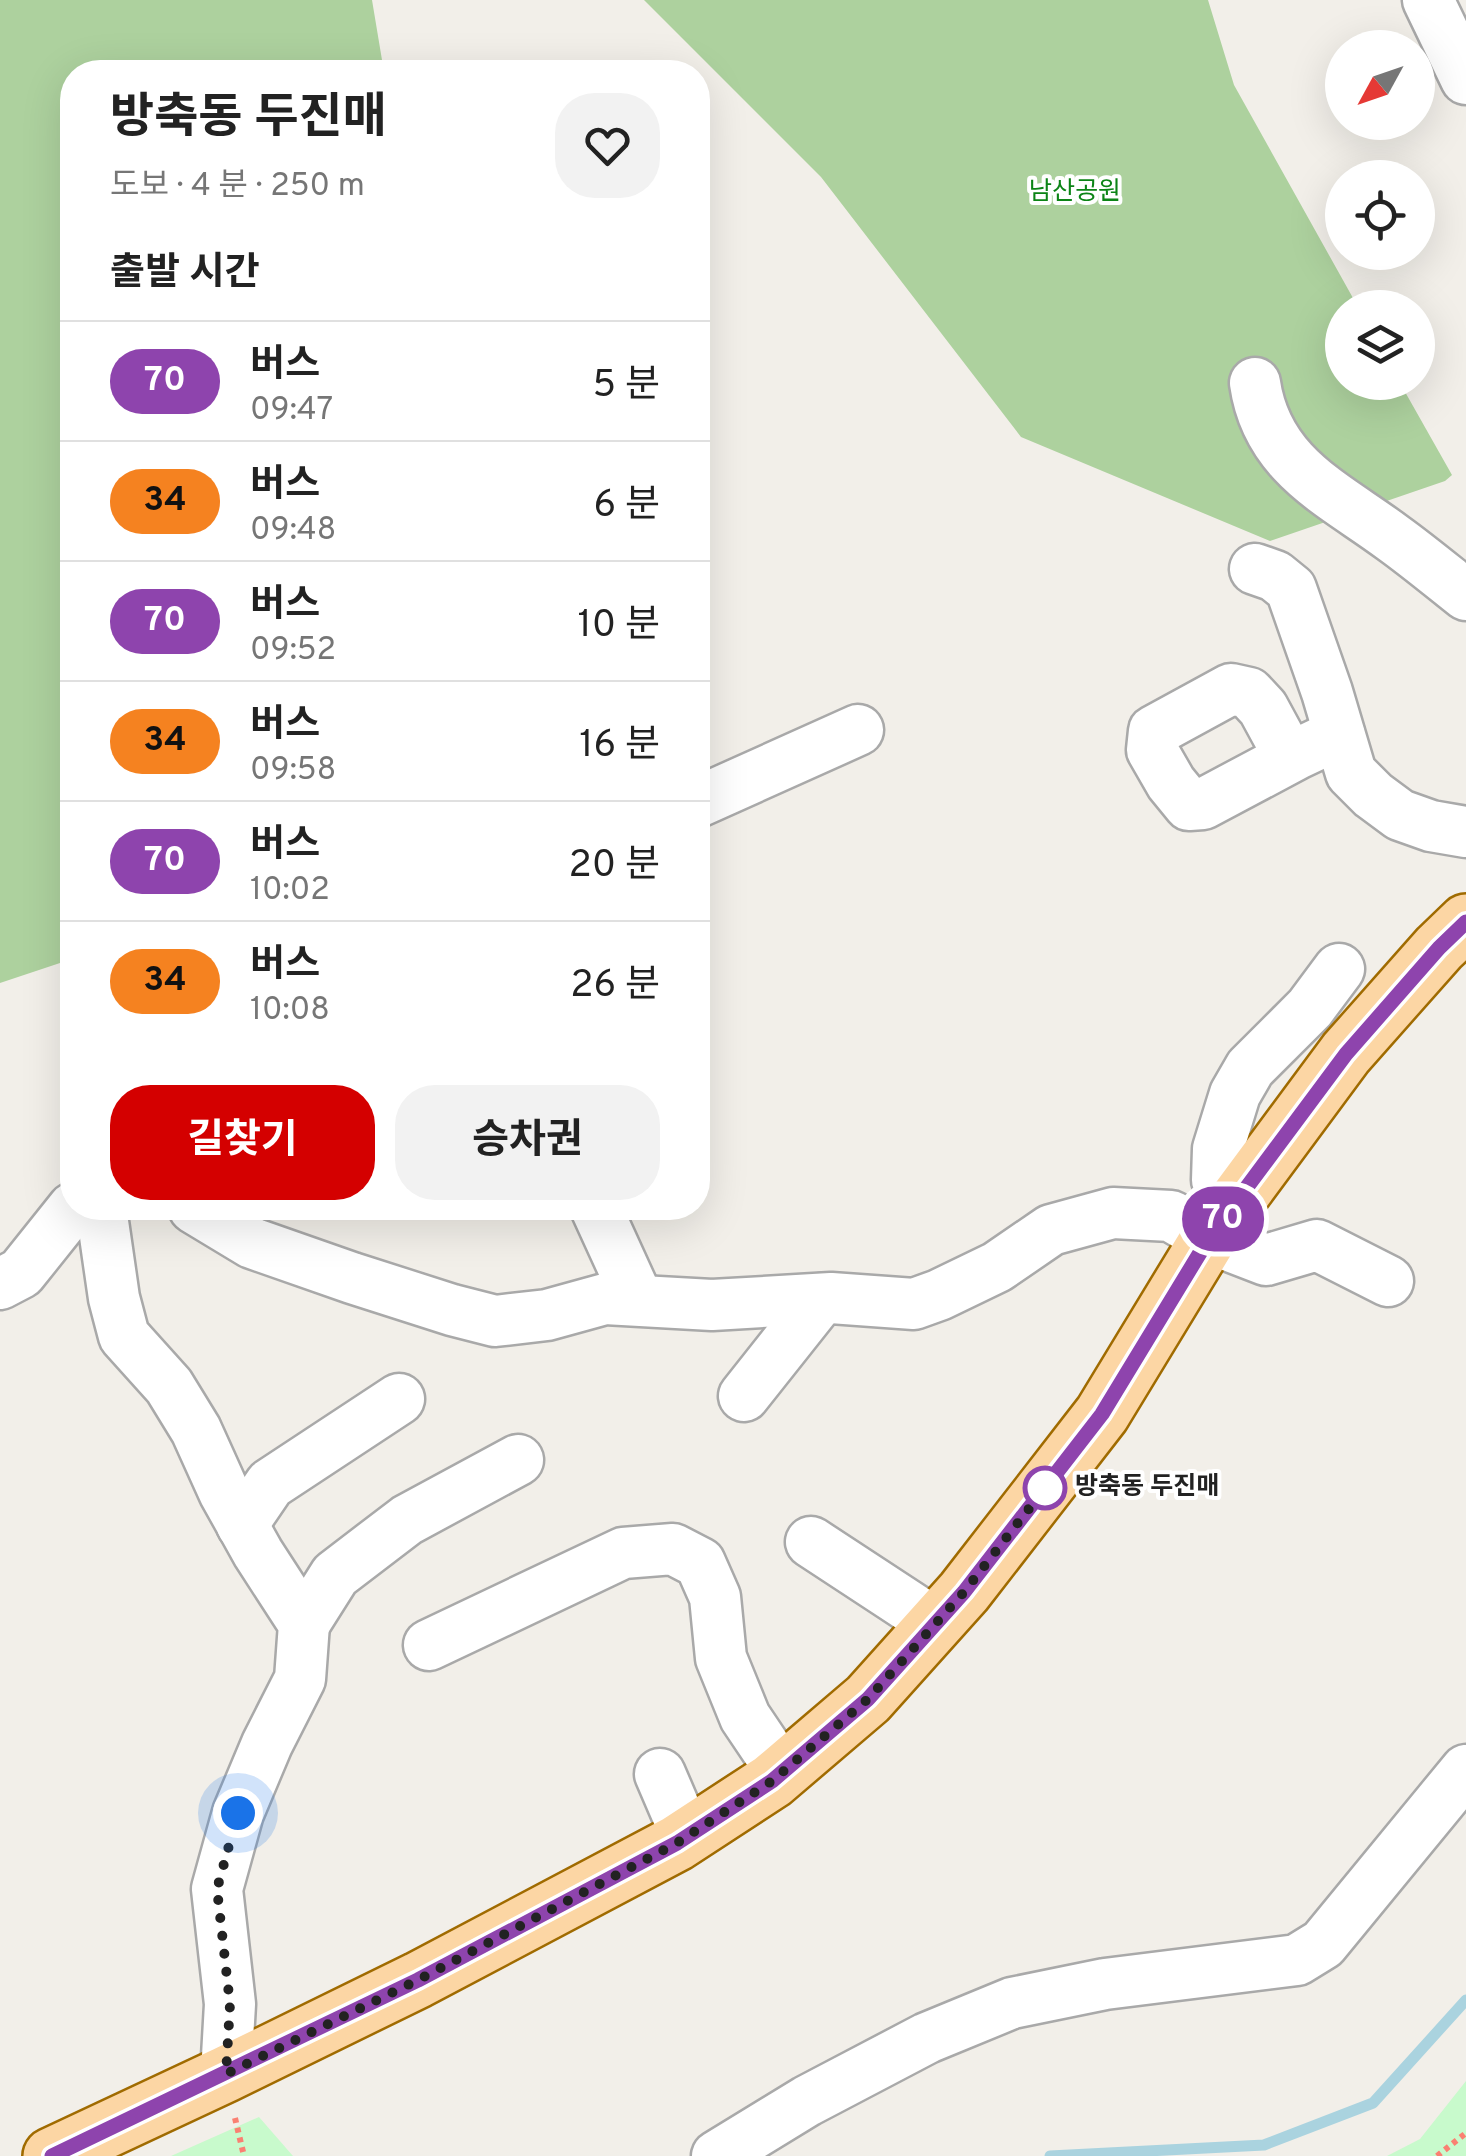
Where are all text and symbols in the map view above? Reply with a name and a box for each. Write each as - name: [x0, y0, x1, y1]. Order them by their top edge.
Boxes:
- north arrow: [1325, 30, 1435, 140]
- map controls: [1325, 30, 1435, 400]
- text: 방축동 두진매: [110, 90, 387, 150]
- button: heart: [555, 93, 660, 198]
- button: locate: [1325, 160, 1435, 270]
- text: 도보 · 4 분 · 250 m: [110, 167, 365, 207]
- park label: 남산공원: [1029, 177, 1121, 209]
- text: 출발 시간: [110, 250, 259, 299]
- button: layers: [1325, 290, 1435, 400]
- text: 버스: [250, 342, 320, 391]
- text: 70: [144, 359, 186, 403]
- text: 5 분: [593, 362, 660, 411]
- text: 09:47: [250, 391, 333, 431]
- text: 버스: [250, 462, 320, 511]
- text: 34: [143, 479, 187, 523]
- text: 6 분: [593, 482, 660, 531]
- text: 09:48: [250, 511, 336, 551]
- text: 버스: [250, 582, 320, 631]
- text: 70: [144, 599, 186, 643]
- text: 10 분: [578, 602, 660, 651]
- text: 09:52: [250, 631, 336, 671]
- text: 버스: [250, 702, 320, 751]
- text: 34: [143, 719, 187, 763]
- text: 16 분: [579, 722, 660, 771]
- text: 09:58: [250, 751, 336, 791]
- text: 버스: [250, 822, 320, 871]
- text: 70: [144, 839, 186, 883]
- text: 20 분: [568, 842, 660, 891]
- text: 10:02: [250, 871, 330, 911]
- text: 버스: [250, 942, 320, 991]
- text: 34: [143, 959, 187, 1003]
- text: 26 분: [570, 962, 660, 1011]
- text: 10:08: [250, 991, 330, 1031]
- button: 길찾기: [110, 1085, 375, 1200]
- button: 승차권: [395, 1085, 660, 1200]
- line badge: 70: [1178, 1186, 1268, 1252]
- text: 70: [1202, 1197, 1244, 1241]
- marker: 방축동 두진매: [1024, 1467, 1066, 1509]
- place label: 방축동 두진매: [1075, 1472, 1219, 1504]
- your location: [213, 1788, 263, 1838]

